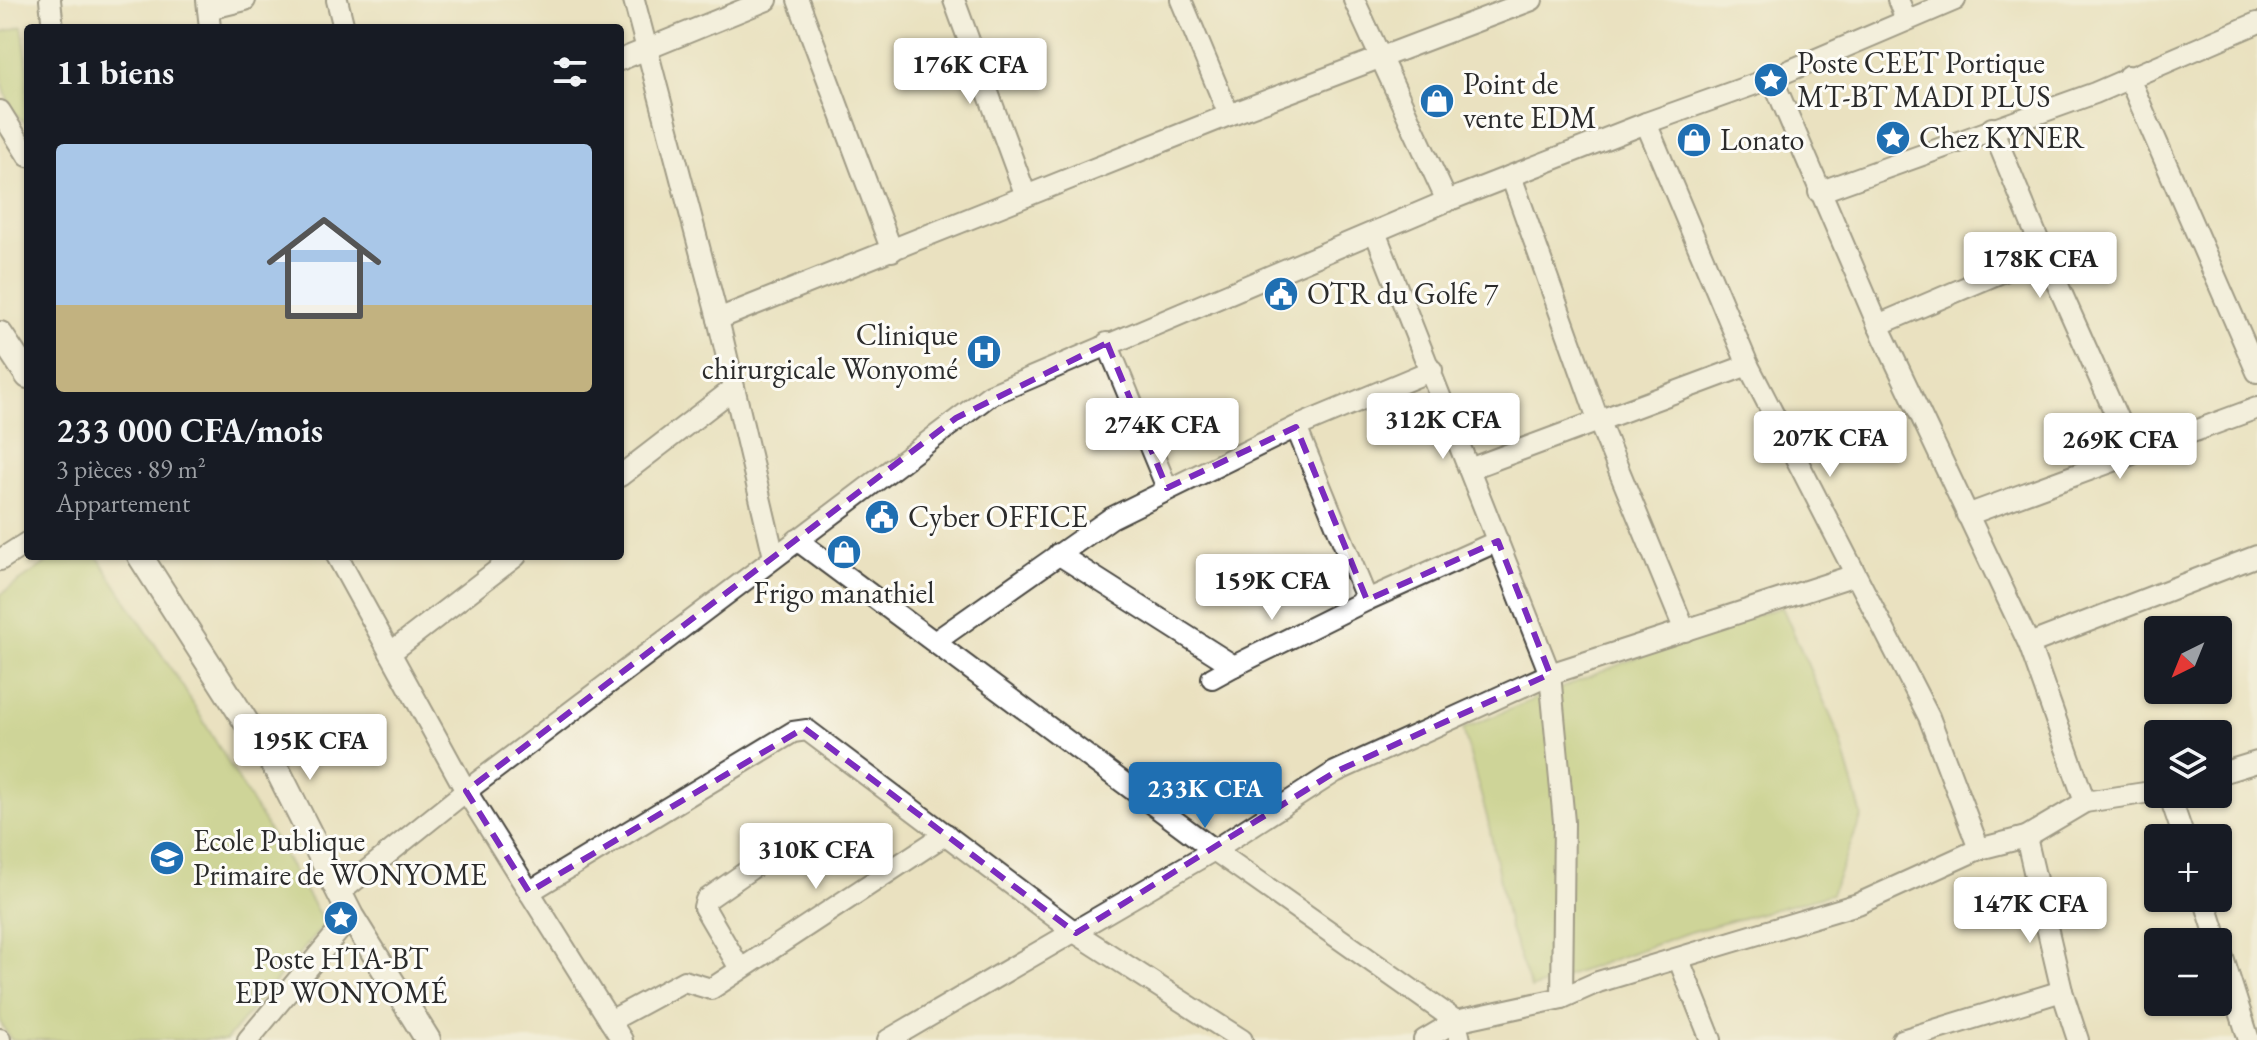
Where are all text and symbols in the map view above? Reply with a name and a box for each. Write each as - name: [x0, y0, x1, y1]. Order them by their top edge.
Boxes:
- pin: 176K CFA: [887, 38, 1053, 106]
- place label: Poste CEET Portique MT-BT MADI PLUS: [1797, 43, 2050, 116]
- text: 176K CFA: [912, 47, 1028, 81]
- text: 11 biens: [56, 50, 174, 94]
- icon: filters: [548, 50, 592, 94]
- place icon: Poste CEET Portique MT-BT MADI PLUS: [1752, 61, 1790, 99]
- place label: Point de vente EDM: [1463, 64, 1597, 137]
- shop icon: Point de vente EDM: [1418, 82, 1456, 120]
- place label: Chez KYNER: [1919, 118, 2085, 157]
- place icon: Chez KYNER: [1874, 119, 1912, 157]
- place label: Lonato: [1720, 120, 1804, 159]
- shop icon: Lonato: [1675, 121, 1713, 159]
- icon: home: [252, 196, 396, 340]
- pin: 178K CFA: [1957, 232, 2123, 300]
- text: 178K CFA: [1982, 241, 2098, 275]
- place label: OTR du Golfe 7: [1307, 274, 1499, 313]
- public building icon: OTR du Golfe 7: [1262, 275, 1300, 313]
- place label: Clinique chirurgicale Wonyomé: [702, 315, 958, 388]
- hospital icon: Clinique chirurgicale Wonyomé: [965, 333, 1003, 371]
- pin: 312K CFA: [1360, 393, 1526, 461]
- pin: 274K CFA: [1079, 398, 1245, 466]
- text: 312K CFA: [1385, 402, 1501, 436]
- text: 274K CFA: [1104, 407, 1220, 441]
- text: 233 000 CFA/mois: [56, 408, 323, 452]
- pin: 207K CFA: [1747, 411, 1913, 479]
- pin: 269K CFA: [2037, 413, 2203, 481]
- text: 207K CFA: [1772, 420, 1888, 454]
- text: 269K CFA: [2062, 422, 2178, 456]
- text: 3 pièces · 89 m²: [56, 452, 206, 486]
- text: Appartement: [56, 486, 190, 520]
- place label: Cyber OFFICE: [908, 497, 1088, 536]
- public building icon: Cyber OFFICE: [863, 498, 901, 536]
- shop icon: Frigo manathiel: [825, 533, 863, 571]
- pin: 159K CFA: [1189, 554, 1355, 622]
- text: 159K CFA: [1214, 563, 1330, 597]
- place label: Frigo manathiel: [754, 573, 934, 612]
- north arrow: [2144, 616, 2232, 704]
- map controls: [2144, 616, 2232, 1016]
- pin: 195K CFA: [227, 714, 393, 782]
- button: layers: [2144, 720, 2232, 808]
- text: 195K CFA: [252, 723, 368, 757]
- pin: 233K CFA: [1122, 762, 1288, 830]
- text: 233K CFA: [1147, 771, 1263, 805]
- place label: Ecole Publique Primaire de WONYOME: [193, 821, 487, 894]
- pin: 310K CFA: [733, 823, 899, 891]
- button: +: [2144, 824, 2232, 912]
- text: 310K CFA: [758, 832, 874, 866]
- school or university icon: Ecole Publique Primaire de WONYOME: [148, 839, 186, 877]
- pin: 147K CFA: [1947, 877, 2113, 945]
- text: 147K CFA: [1972, 886, 2088, 920]
- place icon: Poste HTA-BT EPP WONYOMÉ: [322, 899, 360, 937]
- button: −: [2144, 928, 2232, 1016]
- place label: Poste HTA-BT EPP WONYOMÉ: [235, 939, 447, 1012]

